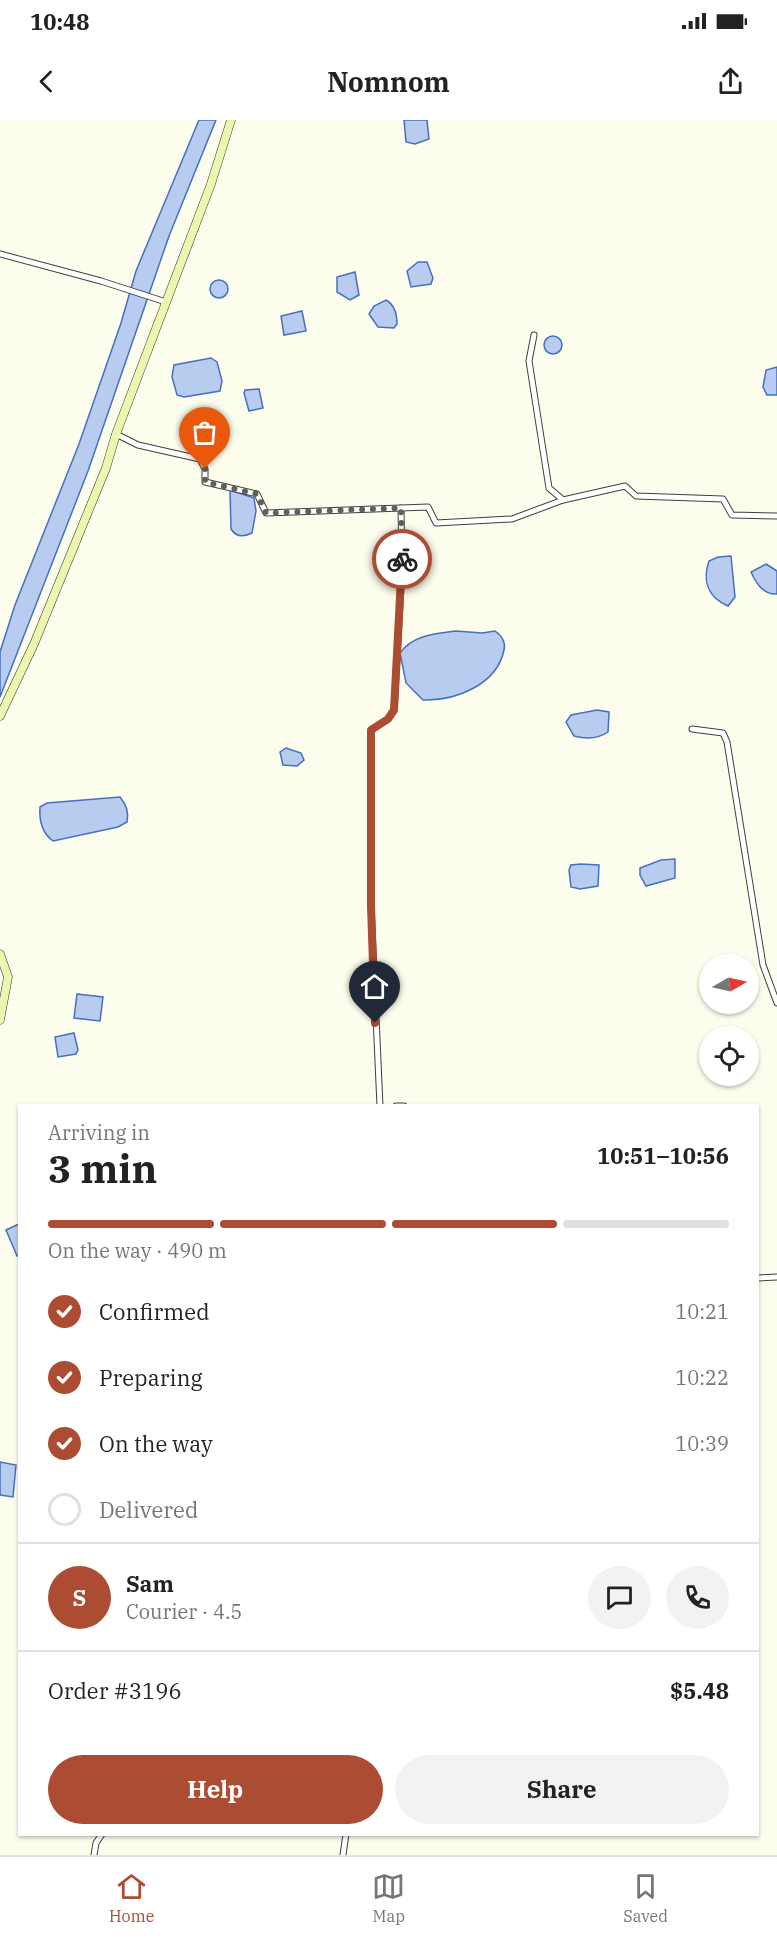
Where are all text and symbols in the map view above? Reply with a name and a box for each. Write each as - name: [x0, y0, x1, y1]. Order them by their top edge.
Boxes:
- text: 10:48: [30, 7, 89, 36]
- text: Nomnom: [327, 64, 450, 99]
- icon: back: [30, 65, 63, 98]
- icon: share: [714, 65, 747, 98]
- pin: [179, 407, 230, 469]
- icon: bag: [188, 416, 221, 449]
- courier: [372, 529, 432, 589]
- icon: bike: [386, 543, 419, 576]
- north arrow: [699, 954, 759, 1014]
- map controls: [699, 954, 759, 1086]
- pin: [349, 961, 400, 1023]
- icon: home: [358, 970, 391, 1003]
- button: locate: [699, 1026, 759, 1086]
- text: Arriving in: [48, 1119, 150, 1146]
- text: 10:51–10:56: [597, 1141, 729, 1170]
- text: 3 min: [48, 1143, 157, 1194]
- text: On the way · 490 m: [48, 1237, 227, 1264]
- icon: check: [48, 1295, 81, 1328]
- text: Confirmed: [99, 1297, 210, 1326]
- text: 10:21: [675, 1298, 729, 1325]
- icon: check: [48, 1361, 81, 1394]
- text: Preparing: [99, 1363, 203, 1392]
- text: 10:22: [675, 1364, 729, 1391]
- icon: check: [48, 1427, 81, 1460]
- text: On the way: [99, 1429, 213, 1458]
- text: 10:39: [675, 1430, 729, 1457]
- text: Delivered: [99, 1495, 198, 1524]
- button: chat: [588, 1566, 651, 1629]
- button: phone: [666, 1566, 729, 1629]
- text: Sam: [126, 1569, 174, 1598]
- text: S: [73, 1583, 86, 1612]
- text: Courier · 4.5: [126, 1598, 242, 1625]
- text: Order #3196: [48, 1676, 182, 1705]
- text: $5.48: [670, 1676, 729, 1705]
- button: Help: [48, 1755, 383, 1824]
- button: Share: [395, 1755, 729, 1824]
- tab: Home: [109, 1870, 154, 1926]
- tab: Map: [372, 1870, 405, 1926]
- tab: Saved: [623, 1870, 668, 1926]

